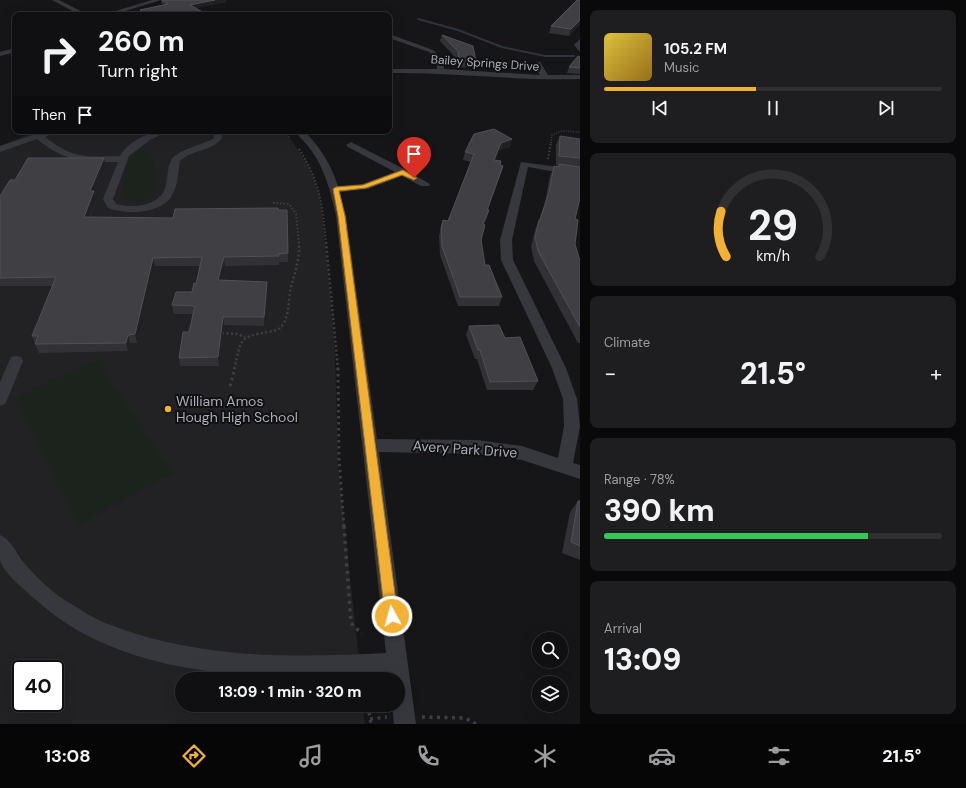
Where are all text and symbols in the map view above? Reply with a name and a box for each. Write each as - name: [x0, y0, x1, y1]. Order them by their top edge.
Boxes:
- text: 260 m: [98, 23, 185, 60]
- icon: right: [32, 28, 84, 80]
- text: 105.2 FM: [664, 39, 727, 59]
- street label: Bailey Springs Drive: [430, 51, 540, 75]
- text: Turn right: [98, 59, 178, 83]
- text: Music: [664, 59, 699, 76]
- icon: previous: [649, 97, 671, 119]
- icon: pause: [762, 97, 784, 119]
- icon: next: [875, 97, 897, 119]
- icon: arrive: [74, 104, 96, 126]
- text: Then: [32, 105, 66, 125]
- pin: [397, 137, 431, 178]
- icon: arrive: [403, 143, 425, 165]
- text: 29: [748, 199, 798, 253]
- text: km/h: [756, 247, 790, 265]
- text: Climate: [604, 334, 650, 351]
- text: 21.5°: [740, 354, 806, 393]
- text: −: [604, 359, 616, 388]
- text: +: [930, 359, 942, 388]
- place label: William Amos Hough High School: [176, 392, 298, 426]
- marker: William Amos Hough High School: [163, 404, 173, 414]
- street label: Avery Park Drive: [412, 436, 518, 462]
- text: Range · 78%: [604, 471, 675, 488]
- text: 390 km: [604, 491, 715, 530]
- position arrow: [371, 595, 413, 637]
- text: Arrival: [604, 620, 642, 637]
- map controls: [532, 632, 568, 712]
- button: search: [532, 632, 568, 668]
- text: 13:09: [604, 640, 681, 679]
- speed limit sign: 40: [12, 660, 64, 712]
- button: layers: [532, 676, 568, 712]
- text: 13:09 · 1 min · 320 m: [219, 682, 361, 702]
- icon: directions: [180, 742, 208, 770]
- icon: music: [297, 742, 325, 770]
- icon: phone: [414, 742, 442, 770]
- icon: climate: [531, 742, 559, 770]
- icon: car: [648, 742, 676, 770]
- icon: filters: [765, 742, 793, 770]
- text: 13:08: [45, 744, 91, 768]
- text: 21.5°: [882, 744, 921, 768]

